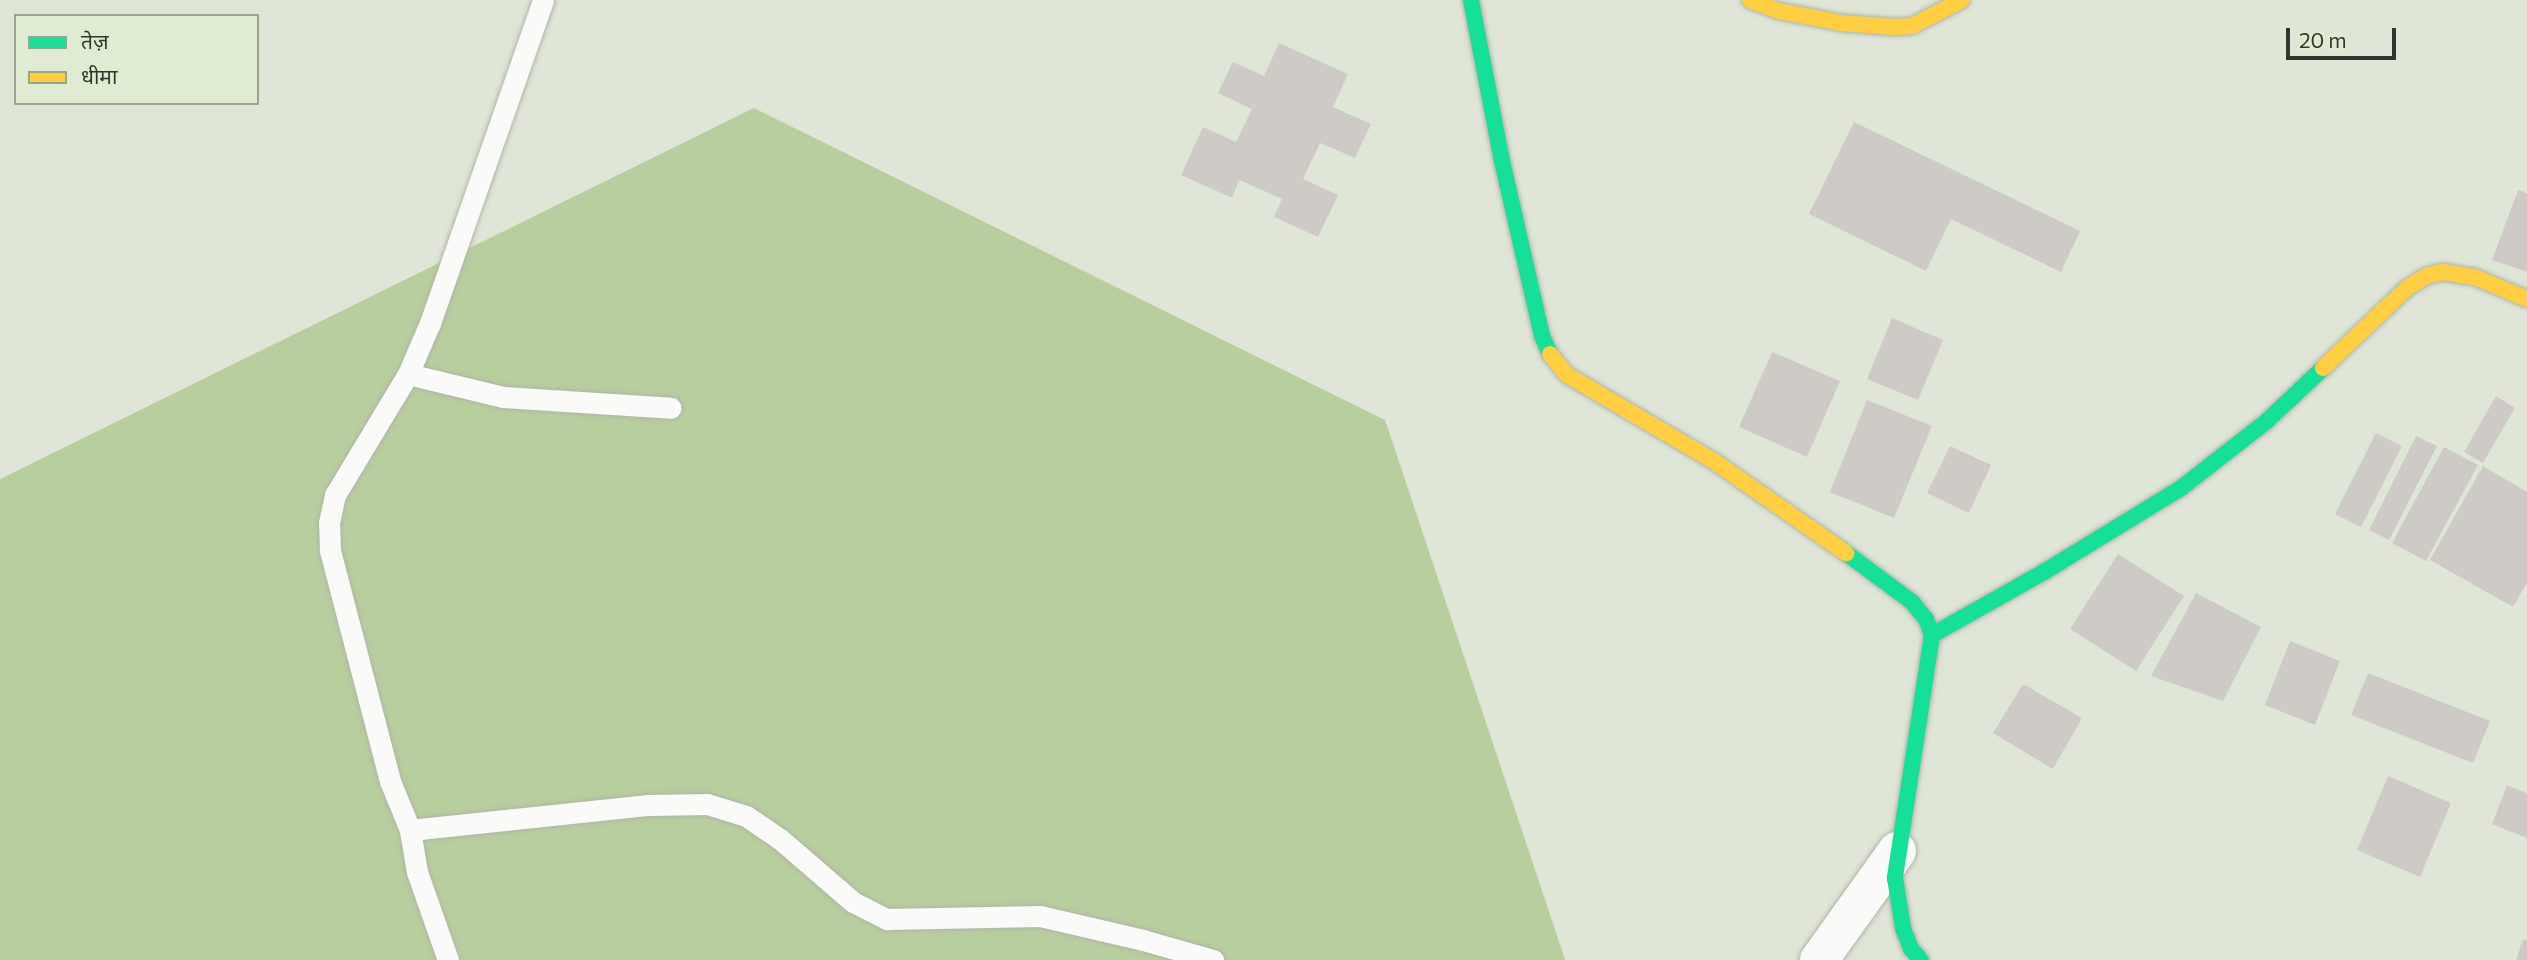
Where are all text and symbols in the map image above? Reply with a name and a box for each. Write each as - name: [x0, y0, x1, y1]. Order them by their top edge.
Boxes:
- legend: [14, 14, 259, 105]
- scale bar: [2289, 14, 2399, 58]
- text: 20 m: [2299, 27, 2347, 52]
- text: तेज़: [81, 28, 109, 53]
- text: धीमा: [81, 63, 117, 88]

